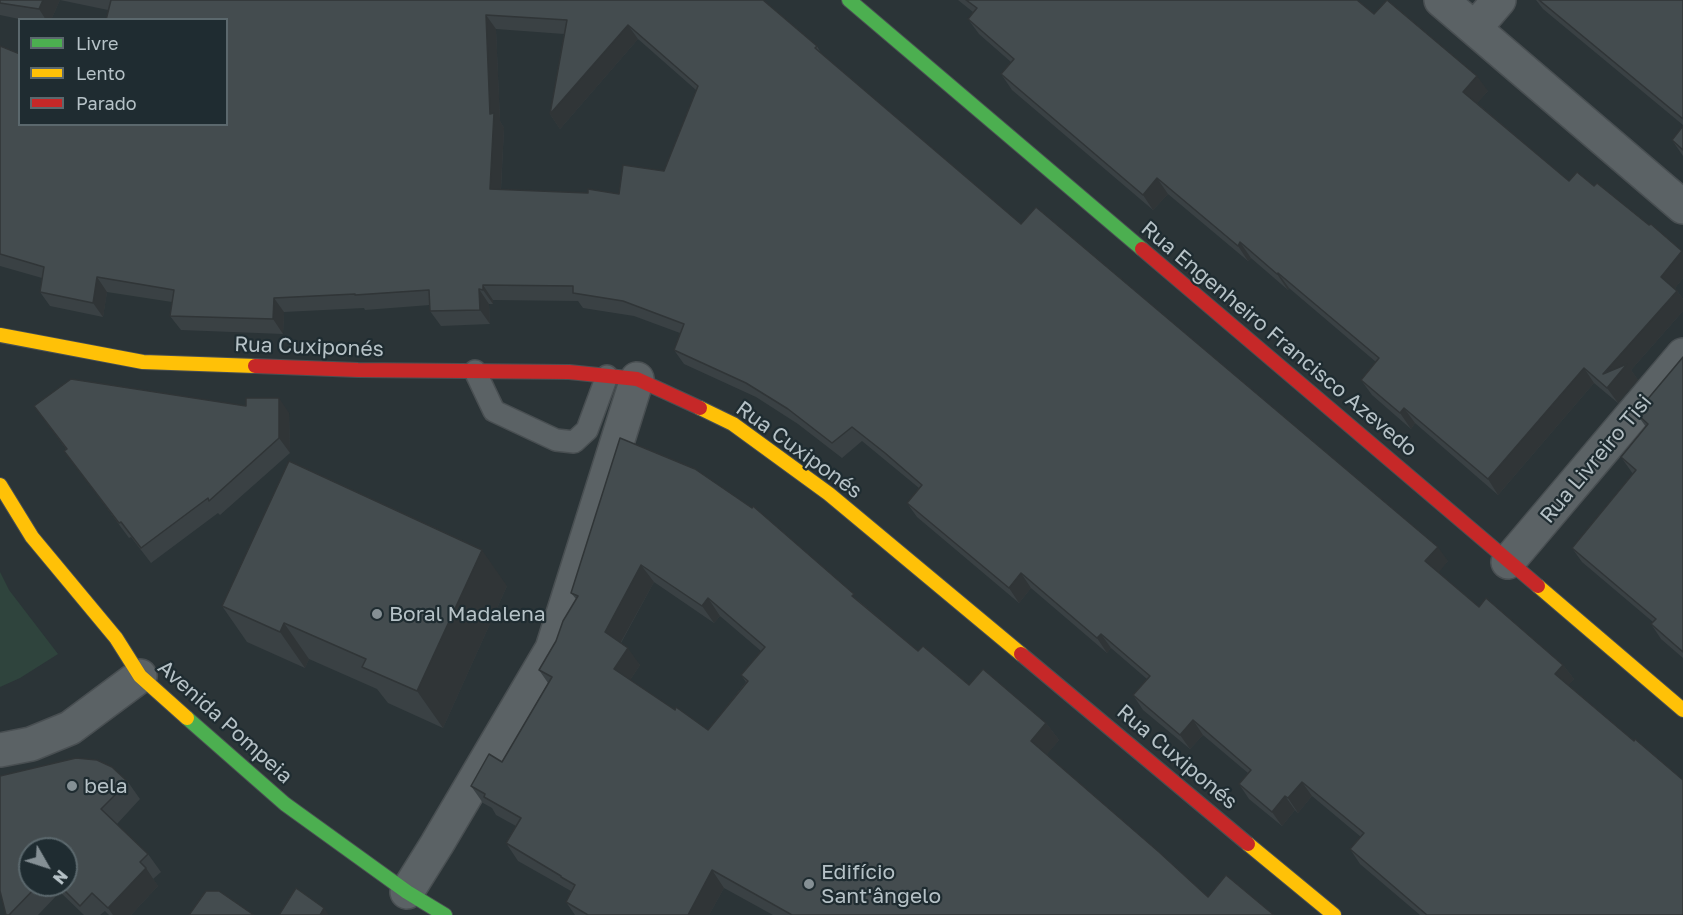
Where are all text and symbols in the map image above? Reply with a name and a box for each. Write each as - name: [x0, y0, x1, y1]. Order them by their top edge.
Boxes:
- legend: [18, 18, 228, 126]
- text: Livre: [76, 32, 118, 54]
- text: Lento: [76, 62, 125, 84]
- text: Parado: [76, 92, 137, 114]
- street label: Rua Engenheiro Francisco Azevedo: [1136, 216, 1422, 462]
- street label: Rua Cuxiponés: [234, 332, 384, 362]
- street label: Rua Livreiro Tisi: [1535, 390, 1657, 528]
- street label: Rua Cuxiponés: [731, 396, 867, 504]
- place label: Boral Madalena: [389, 601, 546, 627]
- marker: Boral Madalena: [370, 607, 384, 621]
- street label: Avenida Pompeia: [153, 655, 297, 789]
- street label: Rua Cuxiponés: [1112, 699, 1242, 815]
- place label: bela: [84, 773, 128, 799]
- marker: bela: [65, 779, 79, 793]
- north arrow: [18, 837, 78, 897]
- place label: Edifício Sant'ângelo: [821, 859, 941, 909]
- text: N: [49, 866, 72, 888]
- marker: Edifício Sant'ângelo: [802, 877, 816, 891]

